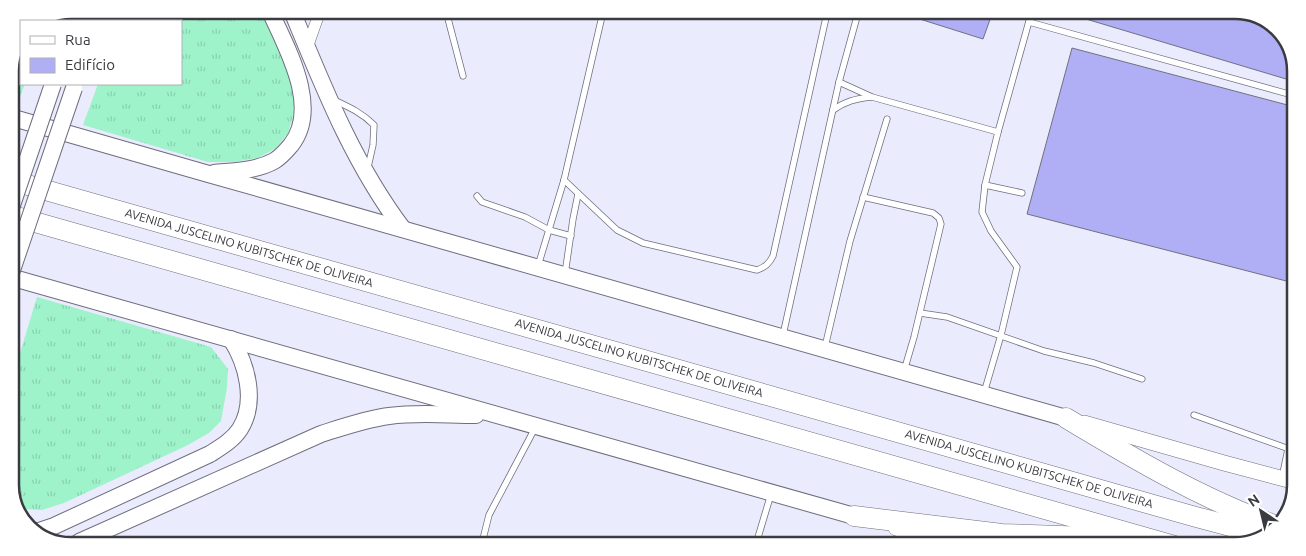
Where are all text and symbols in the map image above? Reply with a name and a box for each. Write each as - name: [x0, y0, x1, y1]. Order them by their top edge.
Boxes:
- legend: [20, 20, 182, 85]
- text: Rua: [65, 31, 91, 48]
- text: Edifício: [65, 56, 115, 73]
- street label: AVENIDA JUSCELINO KUBITSCHEK DE OLIVEIRA: [124, 206, 375, 289]
- street label: AVENIDA JUSCELINO KUBITSCHEK DE OLIVEIRA: [514, 316, 765, 399]
- street label: AVENIDA JUSCELINO KUBITSCHEK DE OLIVEIRA: [904, 427, 1155, 510]
- north arrow: [1236, 486, 1286, 536]
- text: N: [1245, 491, 1262, 510]

